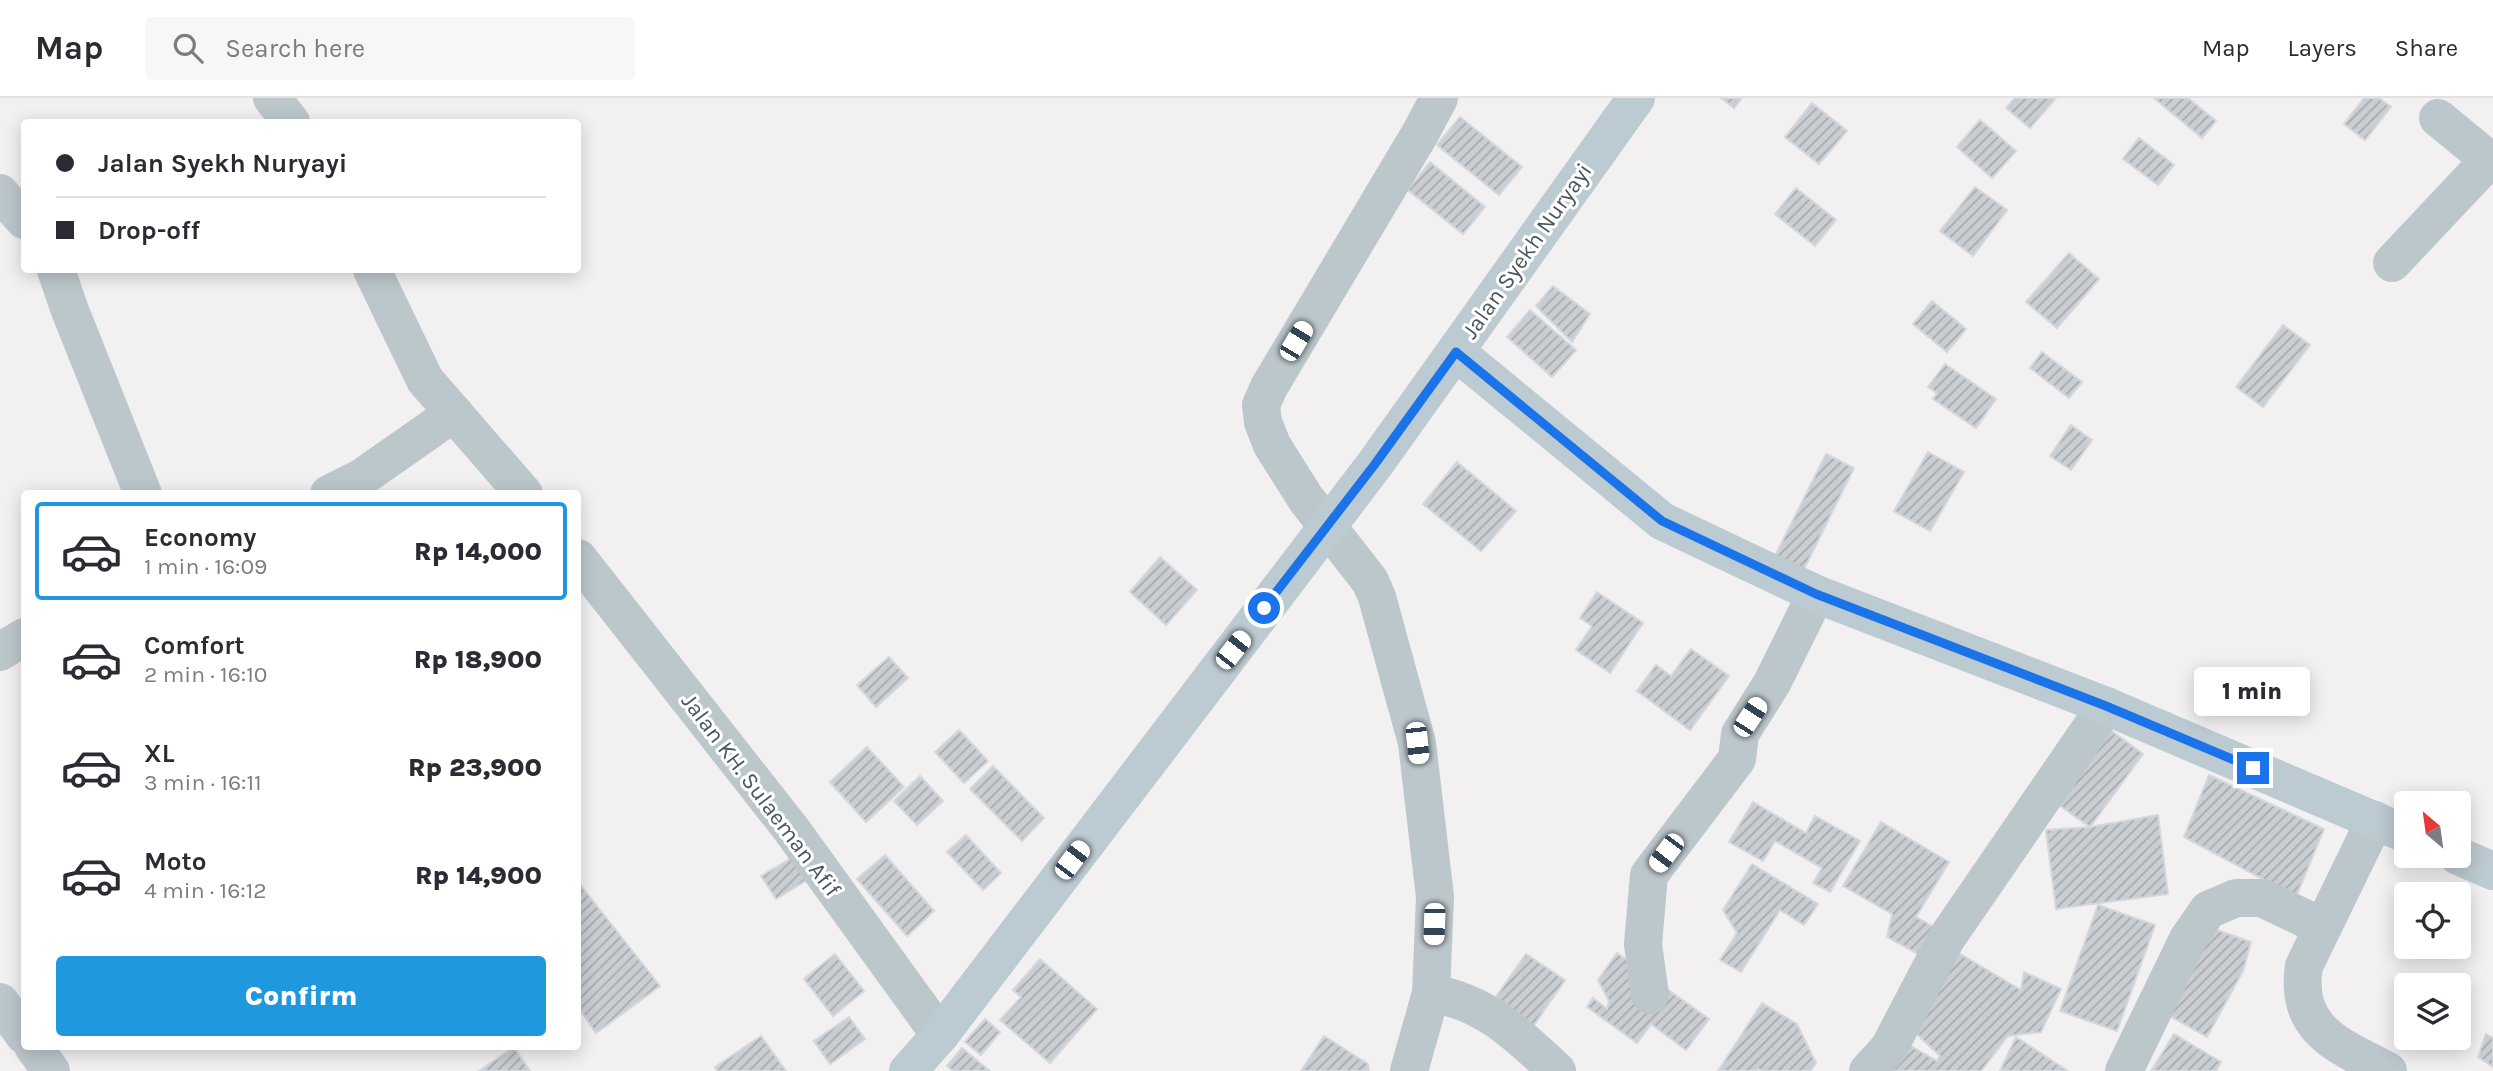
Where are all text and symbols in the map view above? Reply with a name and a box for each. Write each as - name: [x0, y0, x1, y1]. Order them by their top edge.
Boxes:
- search box: [145, 17, 635, 80]
- text: Map: [35, 29, 103, 67]
- icon: search: [169, 29, 207, 67]
- text: Search here: [225, 33, 365, 64]
- text: Map: [2202, 34, 2250, 62]
- text: Layers: [2288, 34, 2357, 62]
- text: Share: [2395, 34, 2458, 62]
- text: Jalan Syekh Nuryayi: [98, 148, 347, 179]
- street label: Jalan Syekh Nuryayi: [1456, 158, 1598, 344]
- text: Drop-off: [98, 215, 200, 246]
- car: [1277, 318, 1316, 364]
- icon: car: [60, 520, 123, 583]
- text: Economy: [144, 522, 256, 553]
- text: Rp 14,000: [414, 536, 542, 567]
- text: 1 min · 16:09: [144, 553, 267, 580]
- route start: [1248, 592, 1280, 624]
- car: [1212, 627, 1255, 673]
- icon: car: [60, 628, 123, 691]
- text: Comfort: [144, 630, 245, 661]
- text: Rp 18,900: [414, 644, 542, 675]
- text: 2 min · 16:10: [144, 661, 267, 688]
- callout: 1 min: [2195, 666, 2311, 716]
- text: 1 min: [2222, 678, 2282, 705]
- street label: Jalan KH. Sulaeman Afif: [676, 688, 846, 902]
- car: [1730, 694, 1771, 740]
- car: [1405, 721, 1430, 765]
- icon: car: [60, 736, 123, 799]
- text: XL: [144, 738, 175, 769]
- text: Rp 23,900: [408, 752, 542, 783]
- route end: [2237, 752, 2269, 784]
- text: 3 min · 16:11: [144, 769, 262, 796]
- north arrow: [2394, 791, 2471, 868]
- map controls: [2394, 791, 2471, 1050]
- car: [1645, 830, 1688, 876]
- car: [1051, 837, 1094, 883]
- icon: car: [60, 844, 123, 907]
- text: Moto: [144, 846, 206, 877]
- text: Rp 14,900: [415, 860, 542, 891]
- text: 4 min · 16:12: [144, 877, 267, 904]
- button: locate: [2394, 882, 2471, 959]
- car: [1423, 903, 1446, 945]
- button: Confirm: [56, 956, 546, 1036]
- button: layers: [2394, 973, 2471, 1050]

